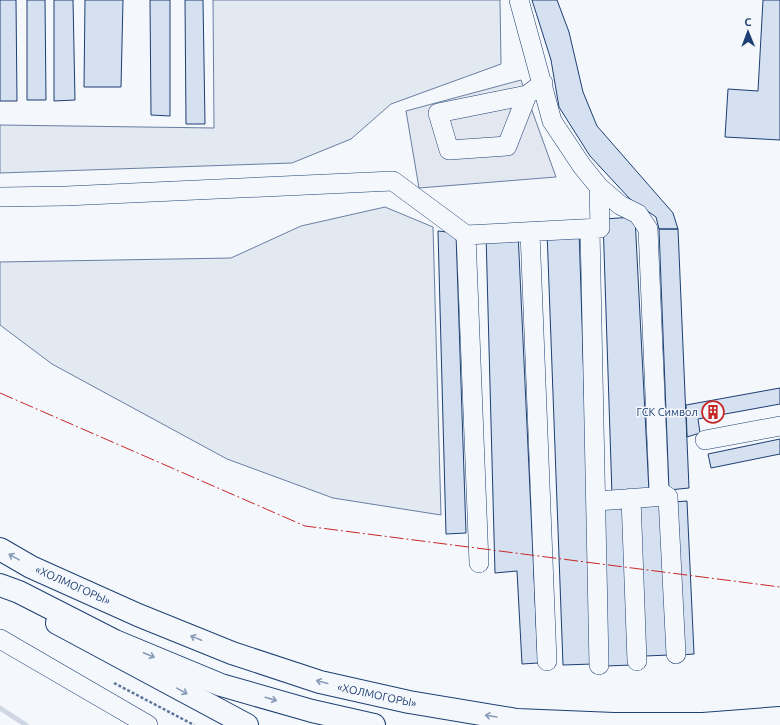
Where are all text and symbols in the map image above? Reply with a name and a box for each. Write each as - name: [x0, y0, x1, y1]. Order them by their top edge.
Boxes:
- north arrow: [728, 12, 768, 52]
- text: С: [744, 16, 751, 28]
- building icon: ГСК Символ: [700, 399, 726, 425]
- place label: ГСК Символ: [637, 406, 698, 418]
- one-way arrow: [8, 552, 20, 560]
- street label: «ХОЛМОГОРЫ»: [34, 563, 112, 607]
- one-way arrow: [191, 634, 203, 641]
- one-way arrow: [143, 652, 155, 659]
- one-way arrow: [316, 678, 329, 685]
- street label: «ХОЛМОГОРЫ»: [336, 681, 418, 709]
- one-way arrow: [176, 687, 188, 695]
- one-way arrow: [265, 696, 278, 703]
- one-way arrow: [485, 711, 498, 719]

